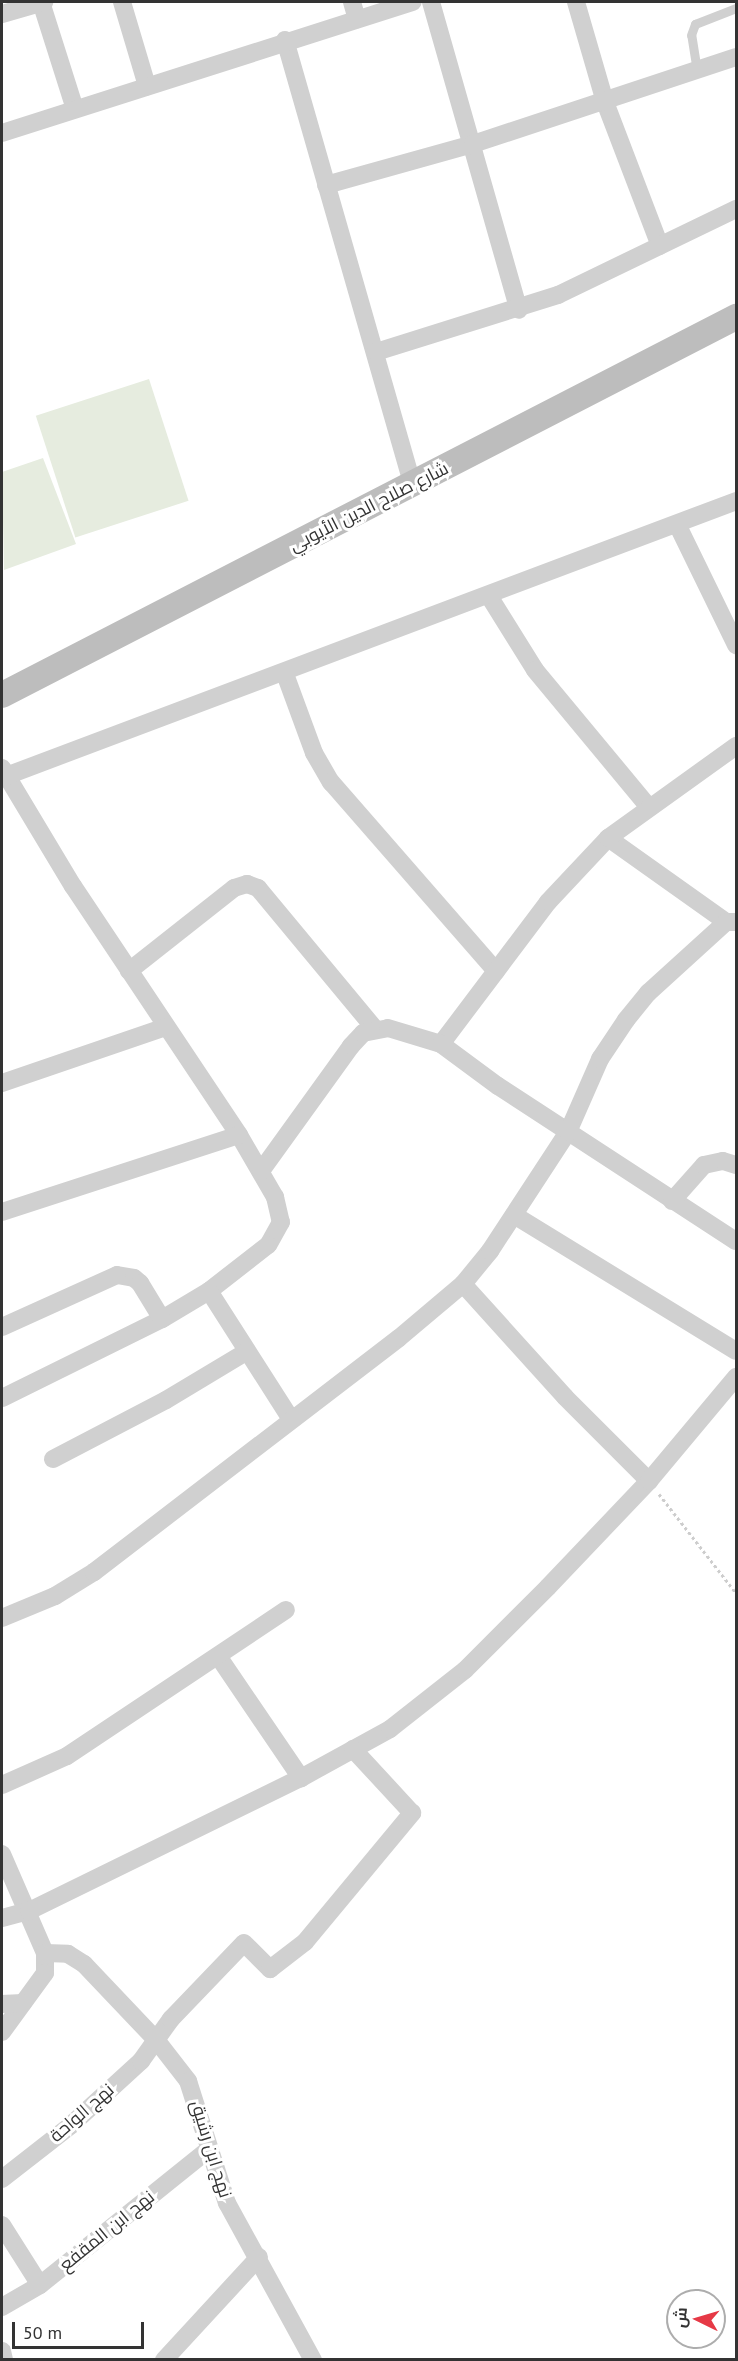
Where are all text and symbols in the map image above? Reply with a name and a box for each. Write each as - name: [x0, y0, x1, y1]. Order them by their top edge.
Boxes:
- street label: شارع صلاح الدين الأيوبي: [286, 457, 452, 557]
- street label: نهج الواحة: [45, 2079, 119, 2147]
- street label: نهج ابن رشيق: [186, 2098, 236, 2200]
- street label: نهج ابن المقفع: [55, 2186, 159, 2276]
- north arrow: [666, 2289, 726, 2349]
- text: ش: [669, 2307, 691, 2329]
- scale bar: [15, 2310, 147, 2348]
- text: 50 m: [23, 2321, 62, 2344]

